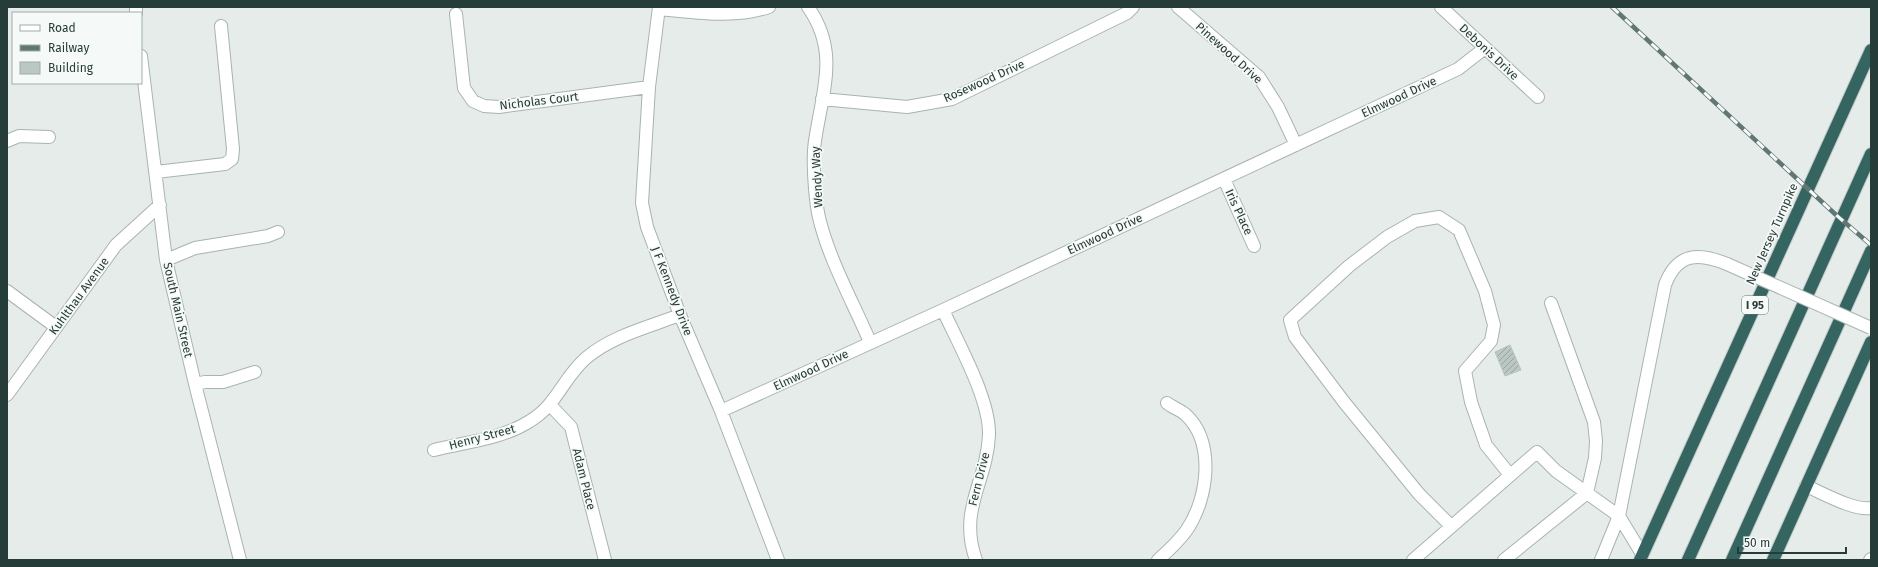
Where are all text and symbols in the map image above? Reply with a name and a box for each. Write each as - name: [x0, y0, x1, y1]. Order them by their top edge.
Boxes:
- legend: [12, 12, 142, 84]
- street label: Pinewood Drive: [1193, 19, 1265, 87]
- text: Road: [48, 21, 76, 35]
- street label: Debonis Drive: [1457, 21, 1521, 83]
- text: Railway: [48, 41, 89, 55]
- street label: Rosewood Drive: [941, 57, 1027, 105]
- text: Building: [48, 61, 94, 75]
- street label: Elmwood Drive: [1359, 73, 1439, 121]
- street label: Nicholas Court: [499, 89, 580, 113]
- street label: Wendy Way: [808, 146, 826, 208]
- street label: New Jersey Turnpike: [1743, 181, 1801, 287]
- street label: Iris Place: [1222, 187, 1256, 237]
- street label: Elmwood Drive: [1065, 210, 1145, 258]
- street label: J F Kennedy Drive: [649, 244, 695, 338]
- street label: Kuhlthau Avenue: [46, 255, 112, 337]
- street label: South Main Street: [160, 261, 196, 360]
- road number: I 95: [1742, 296, 1768, 314]
- street label: Elmwood Drive: [771, 346, 851, 394]
- street label: Henry Street: [447, 421, 517, 453]
- street label: Adam Place: [570, 447, 598, 511]
- street label: Fern Drive: [966, 451, 992, 507]
- scale bar: [1738, 529, 1846, 555]
- text: 50 m: [1744, 536, 1770, 550]

